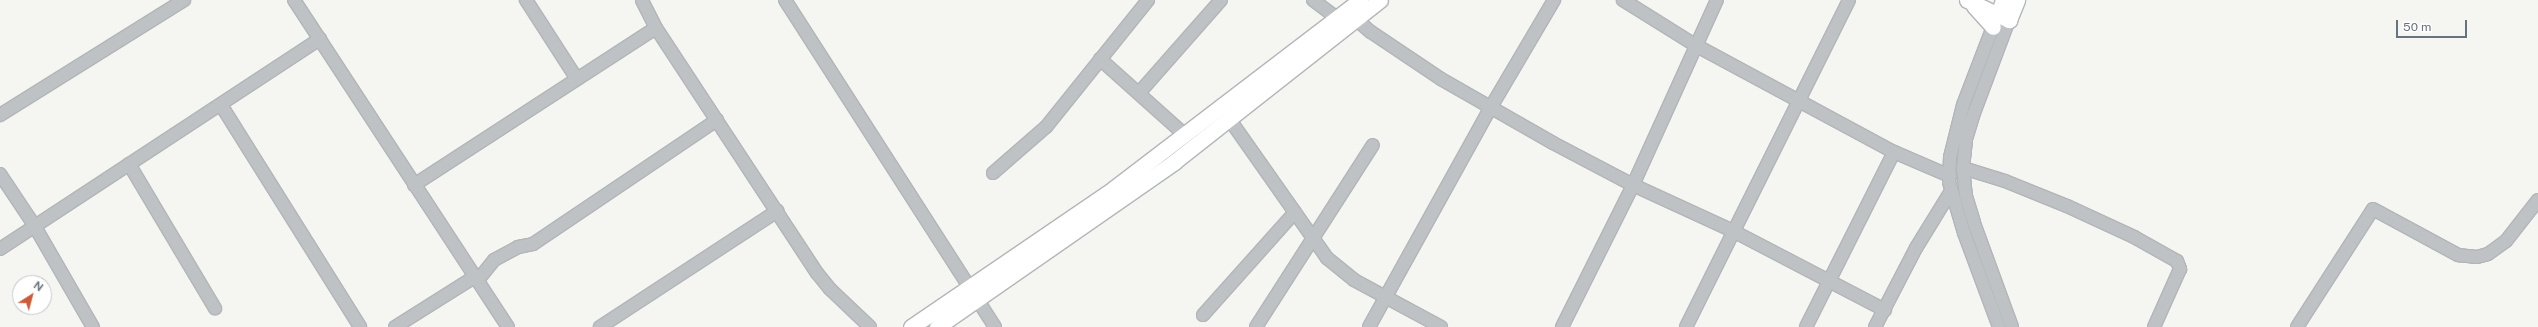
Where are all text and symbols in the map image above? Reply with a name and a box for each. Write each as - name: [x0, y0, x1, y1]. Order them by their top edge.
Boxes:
- scale bar: [2398, 12, 2469, 38]
- text: 50 m: [2403, 20, 2431, 34]
- north arrow: [12, 275, 52, 315]
- text: N: [31, 279, 45, 293]

